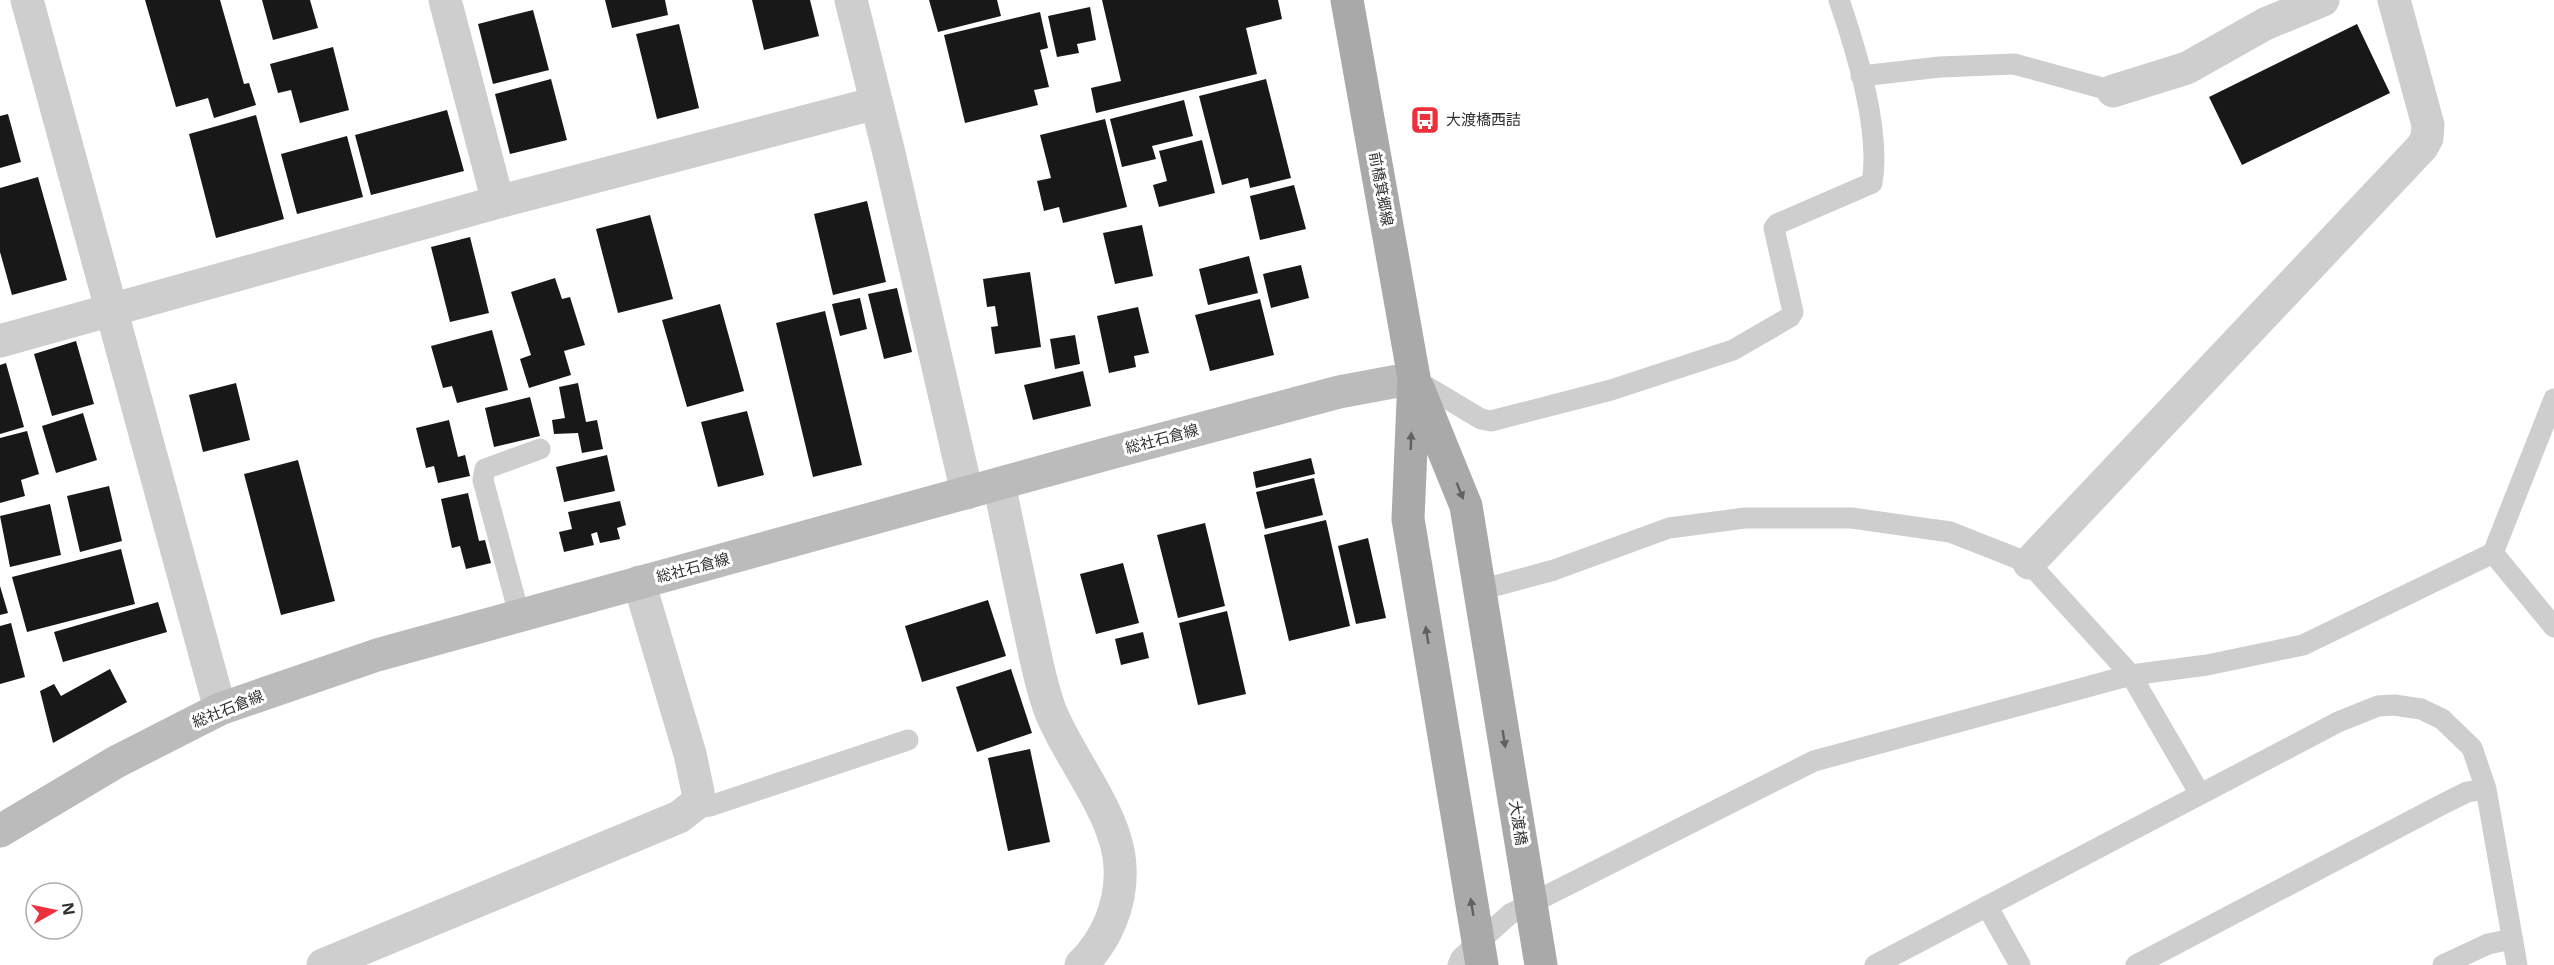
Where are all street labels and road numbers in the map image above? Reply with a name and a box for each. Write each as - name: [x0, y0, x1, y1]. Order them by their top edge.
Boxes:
- street label: 前橋箕郷線: [1366, 150, 1398, 228]
- street label: 総社石倉線: [1123, 419, 1201, 457]
- street label: 総社石倉線: [654, 548, 732, 586]
- street label: 総社石倉線: [189, 685, 266, 731]
- street label: 大渡橋: [1506, 799, 1532, 847]

